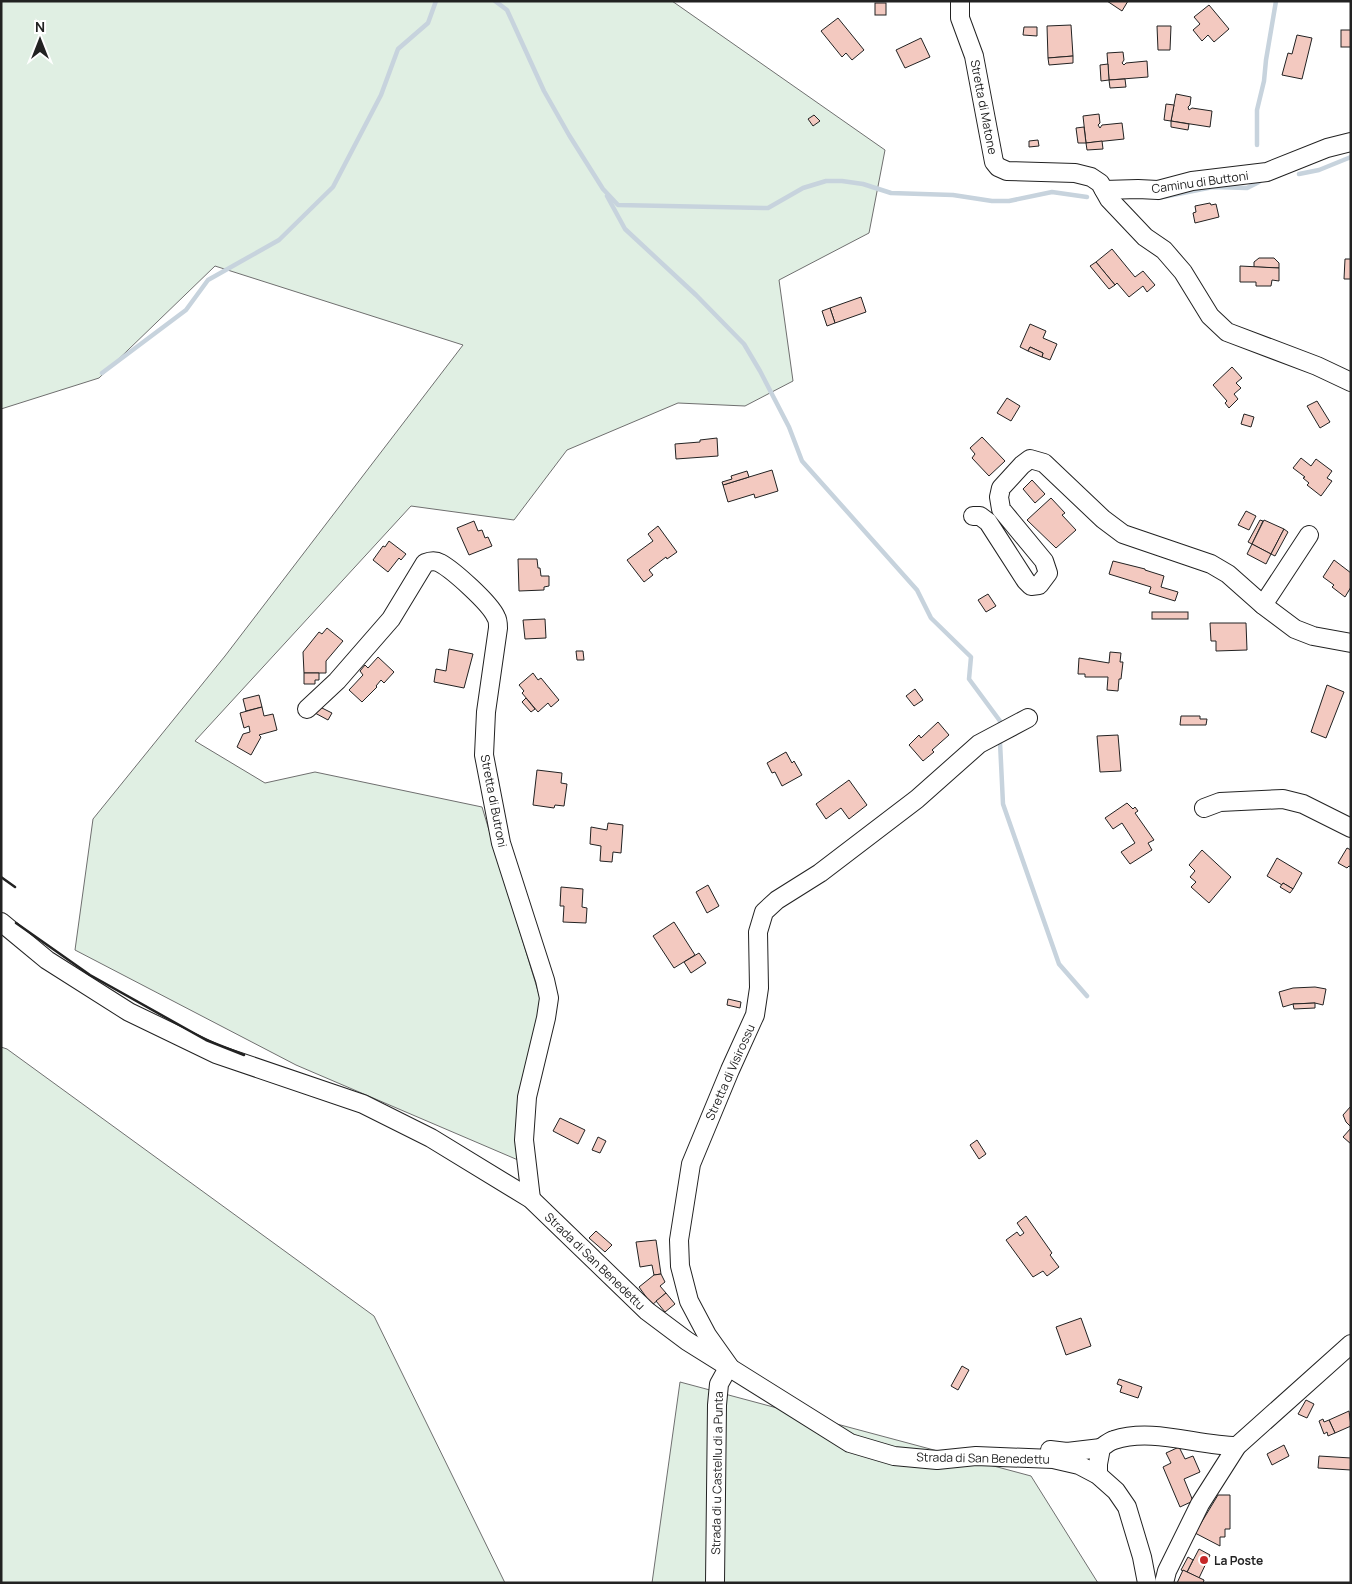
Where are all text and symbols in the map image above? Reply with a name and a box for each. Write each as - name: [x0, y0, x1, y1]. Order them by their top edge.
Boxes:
- north arrow: [15, 15, 65, 65]
- text: N: [35, 17, 45, 36]
- street label: Stretta di Matone: [966, 58, 1002, 156]
- street label: Caminu di Buttoni: [1150, 167, 1250, 197]
- street label: Stretta di Butroni: [477, 753, 511, 849]
- street label: Stretta di Visirossu: [701, 1021, 759, 1123]
- street label: Strada di San Benedettu: [541, 1209, 649, 1313]
- street label: Strada di u Castellu di a Punta: [707, 1391, 727, 1555]
- street label: Strada di San Benedettu: [916, 1448, 1050, 1468]
- place label: La Poste: [1214, 1552, 1263, 1569]
- marker: La Poste: [1198, 1554, 1210, 1566]

